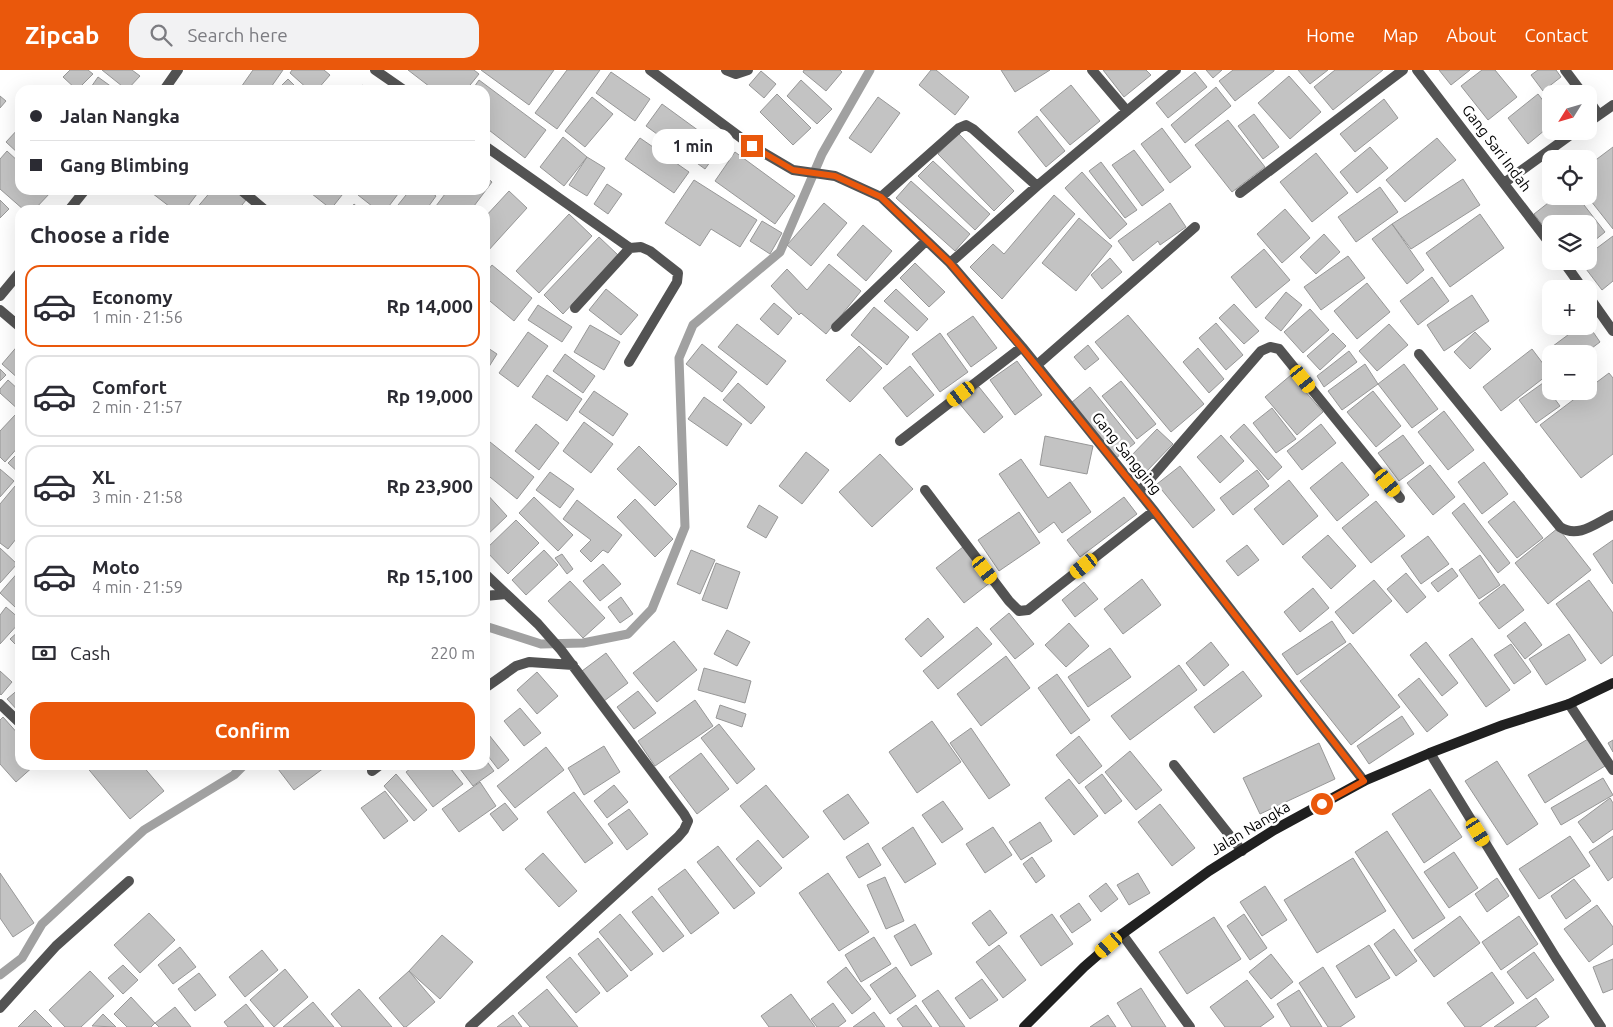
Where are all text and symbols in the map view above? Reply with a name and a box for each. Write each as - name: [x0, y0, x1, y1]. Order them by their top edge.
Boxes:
- search box: [129, 13, 479, 58]
- icon: search: [147, 21, 175, 49]
- text: Zipcab: [25, 22, 99, 49]
- text: Search here: [187, 24, 288, 46]
- text: Home: [1306, 25, 1355, 45]
- text: Map: [1383, 25, 1418, 45]
- text: About: [1446, 25, 1496, 45]
- text: Contact: [1524, 25, 1588, 45]
- north arrow: [1542, 85, 1598, 140]
- map controls: [1542, 85, 1597, 400]
- street label: Gang Sari Indah: [1459, 101, 1535, 195]
- text: Jalan Nangka: [60, 105, 180, 127]
- callout: 1 min: [652, 128, 734, 164]
- route end: [741, 135, 763, 157]
- text: 1 min: [673, 137, 713, 155]
- button: locate: [1542, 150, 1597, 205]
- text: Gang Blimbing: [60, 154, 189, 176]
- button: layers: [1542, 215, 1597, 270]
- text: Choose a ride: [30, 222, 170, 247]
- button: +: [1542, 280, 1597, 335]
- icon: car: [32, 284, 77, 329]
- text: Economy: [92, 286, 173, 308]
- text: Rp 14,000: [386, 295, 473, 317]
- text: 1 min · 21:56: [92, 308, 183, 326]
- button: −: [1542, 345, 1597, 400]
- car: [1287, 363, 1318, 395]
- icon: car: [32, 374, 77, 419]
- text: Comfort: [92, 376, 167, 398]
- car: [944, 379, 977, 409]
- text: Rp 19,000: [386, 385, 473, 407]
- text: 2 min · 21:57: [92, 398, 183, 416]
- street label: Gang Sangging: [1089, 409, 1165, 497]
- icon: car: [32, 464, 77, 509]
- text: XL: [92, 466, 115, 488]
- car: [1372, 467, 1403, 499]
- text: Rp 23,900: [386, 475, 473, 497]
- text: 3 min · 21:58: [92, 488, 183, 506]
- car: [1067, 551, 1100, 581]
- icon: car: [32, 554, 77, 599]
- car: [969, 554, 1000, 586]
- text: Moto: [92, 556, 140, 578]
- text: Rp 15,100: [386, 565, 473, 587]
- text: 4 min · 21:59: [92, 578, 183, 596]
- icon: cash: [30, 639, 58, 667]
- text: Cash: [70, 642, 111, 664]
- text: 220 m: [430, 644, 475, 662]
- button: Confirm: [30, 702, 475, 760]
- route start: [1311, 793, 1333, 815]
- street label: Jalan Nangka: [1207, 798, 1293, 858]
- car: [1463, 815, 1492, 849]
- car: [1092, 929, 1125, 961]

